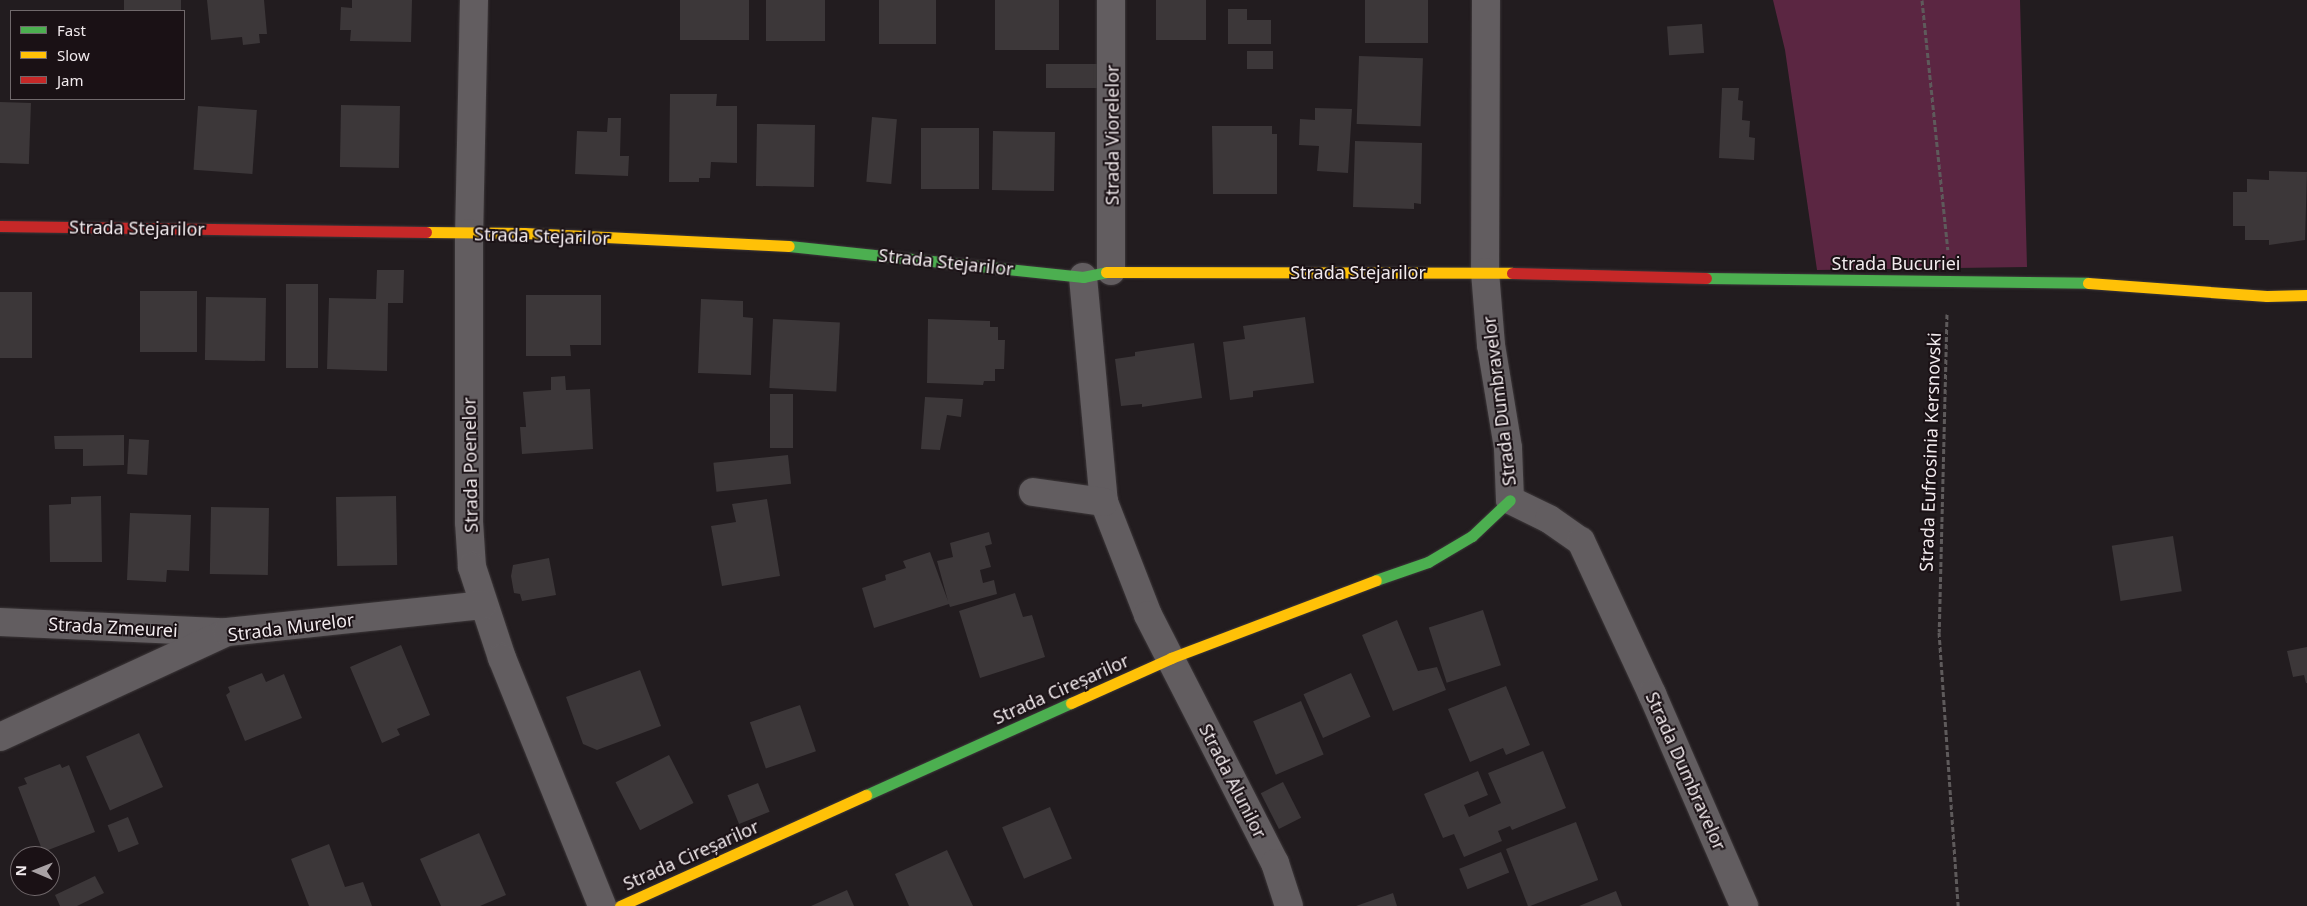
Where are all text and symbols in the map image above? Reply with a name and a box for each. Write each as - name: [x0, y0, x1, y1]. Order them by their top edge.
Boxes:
- legend: [10, 10, 185, 100]
- text: Fast: [57, 20, 86, 40]
- text: Slow: [57, 45, 90, 65]
- street label: Strada Viorelelor: [1101, 65, 1123, 205]
- text: Jam: [57, 70, 84, 90]
- street label: Strada Stejarilor: [69, 216, 205, 240]
- street label: Strada Stejarilor: [474, 223, 610, 249]
- street label: Strada Stejarilor: [877, 244, 1015, 280]
- street label: Strada Bucuriei: [1832, 252, 1960, 274]
- street label: Strada Stejarilor: [1290, 261, 1426, 283]
- street label: Strada Dumbravelor: [1478, 315, 1520, 487]
- street label: Strada Eufrosinia Kersnovski: [1915, 332, 1945, 572]
- street label: Strada Poenelor: [458, 397, 482, 533]
- street label: Strada Murelor: [227, 609, 355, 645]
- street label: Strada Zmeurei: [48, 613, 178, 641]
- street label: Strada Cireșarilor: [990, 649, 1132, 729]
- street label: Strada Dumbravelor: [1641, 688, 1731, 854]
- street label: Strada Alunilor: [1195, 720, 1271, 842]
- street label: Strada Cireșarilor: [620, 815, 762, 895]
- north arrow: [10, 846, 60, 896]
- text: N: [11, 865, 30, 877]

